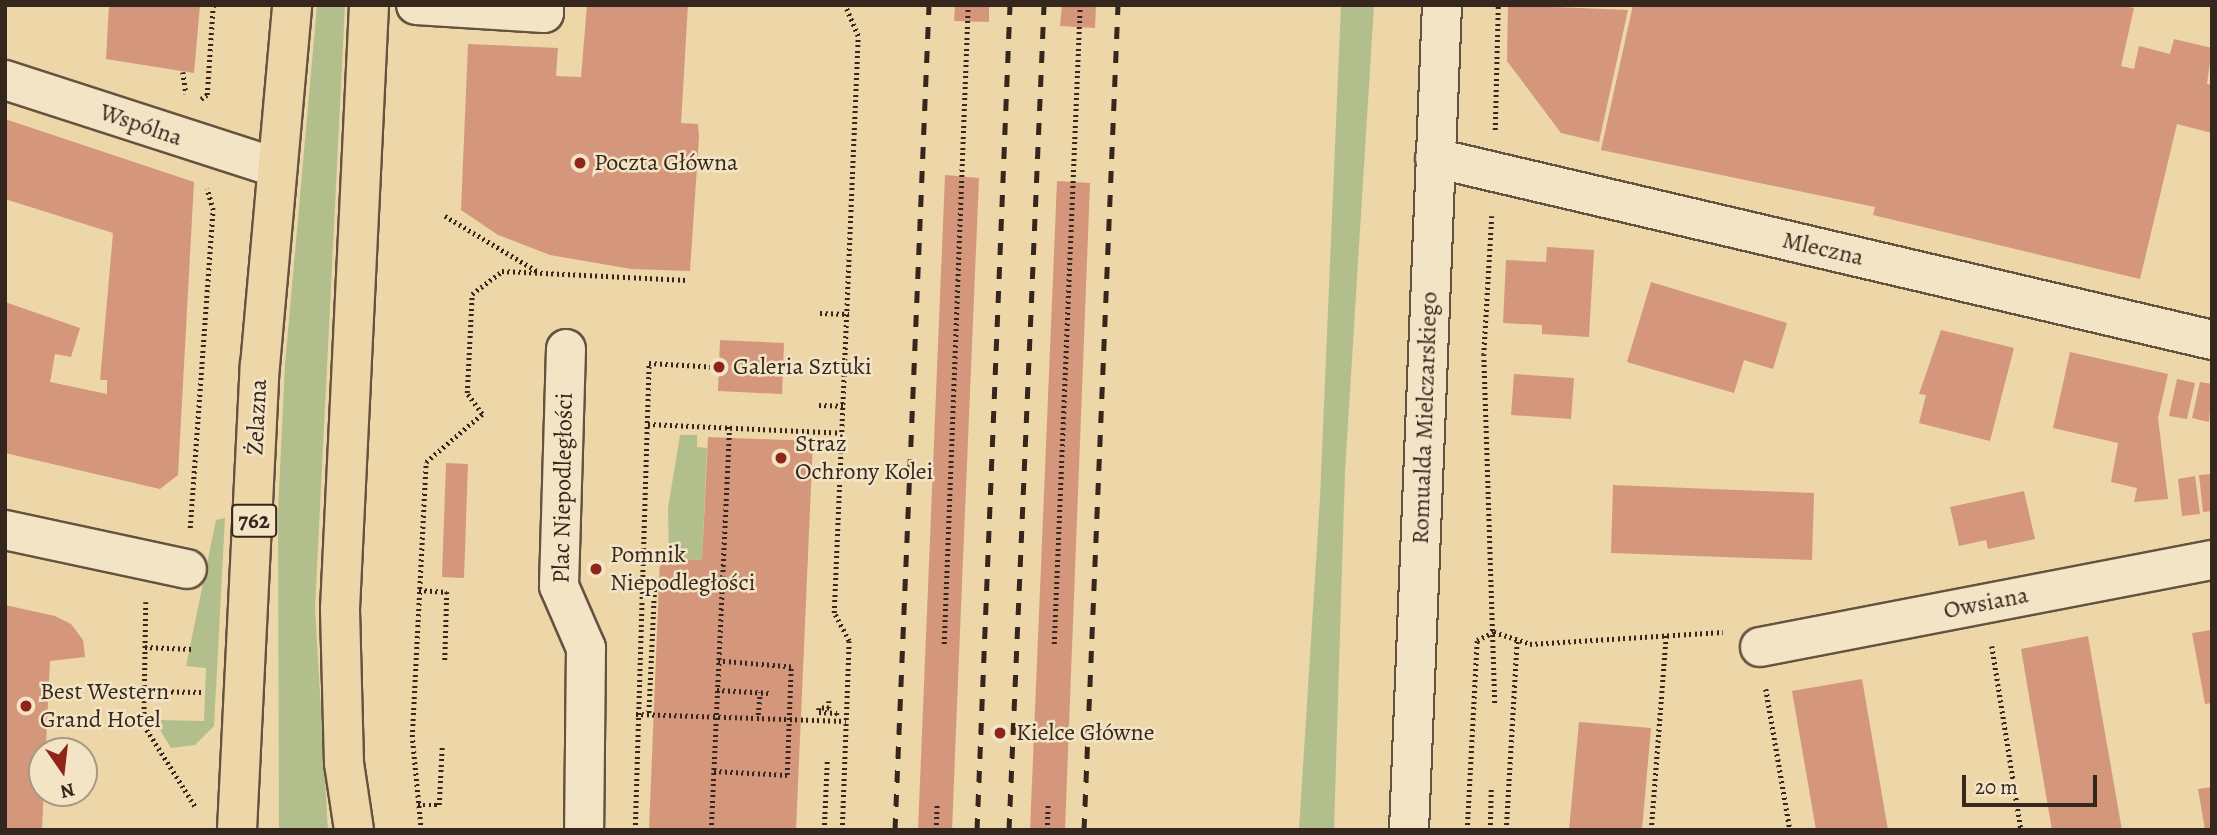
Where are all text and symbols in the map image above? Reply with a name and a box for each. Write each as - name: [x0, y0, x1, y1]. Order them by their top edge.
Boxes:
- street label: Wspólna: [96, 98, 186, 152]
- place label: Poczta Główna: [594, 149, 738, 177]
- marker: Poczta Główna: [572, 155, 588, 171]
- street label: Mleczna: [1780, 226, 1866, 272]
- street label: Romualda Mielczarskiego: [1406, 291, 1444, 545]
- place label: Galeria Sztuki: [733, 353, 872, 381]
- marker: Galeria Sztuki: [711, 359, 727, 375]
- street label: Żelazna: [241, 378, 273, 456]
- street label: Plac Niepodległości: [547, 392, 579, 584]
- place label: Straż Ochrony Kolei: [795, 430, 933, 486]
- marker: Straż Ochrony Kolei: [773, 450, 789, 466]
- road number: 762: [230, 502, 278, 540]
- place label: Pomnik Niepodległości: [610, 541, 755, 597]
- marker: Pomnik Niepodległości: [588, 561, 604, 577]
- street label: Owsiana: [1941, 581, 2031, 625]
- place label: Best Western Grand Hotel: [40, 678, 169, 734]
- marker: Best Western Grand Hotel: [18, 698, 34, 714]
- place label: Kielce Główne: [1016, 719, 1154, 747]
- marker: Kielce Główne: [990, 723, 1010, 743]
- north arrow: [28, 737, 98, 807]
- scale bar: [1965, 762, 2100, 806]
- text: 20 m: [1975, 773, 2018, 801]
- text: N: [58, 776, 77, 805]

